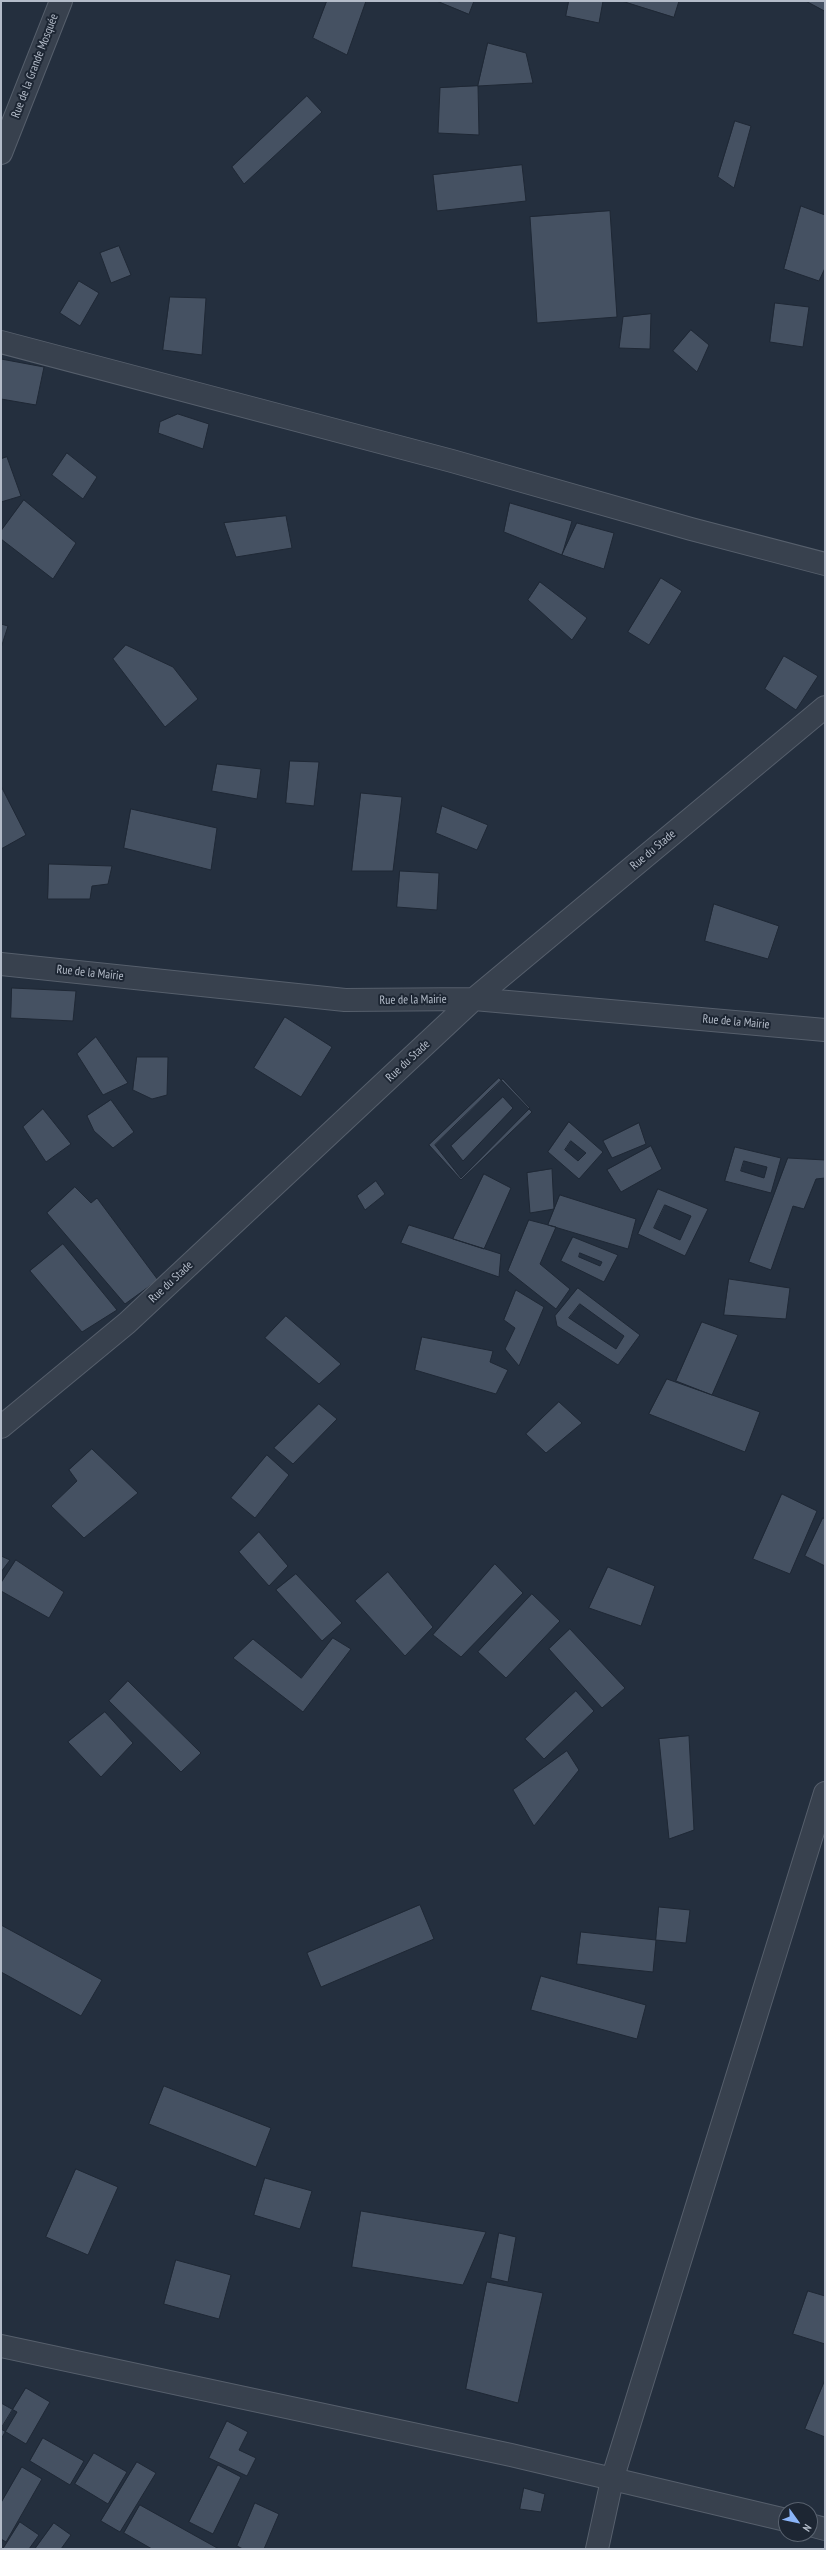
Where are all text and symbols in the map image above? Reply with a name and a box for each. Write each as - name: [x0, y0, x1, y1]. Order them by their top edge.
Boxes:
- street label: Rue de la Grande Mosquée: [9, 12, 61, 120]
- street label: Rue du Stade: [627, 827, 679, 873]
- street label: Rue de la Mairie: [56, 962, 124, 984]
- street label: Rue de la Mairie: [379, 992, 447, 1008]
- street label: Rue de la Mairie: [702, 1012, 770, 1032]
- street label: Rue du Stade: [383, 1037, 433, 1085]
- street label: Rue du Stade: [146, 1258, 196, 1306]
- north arrow: [778, 2502, 818, 2542]
- text: N: [800, 2522, 815, 2534]

